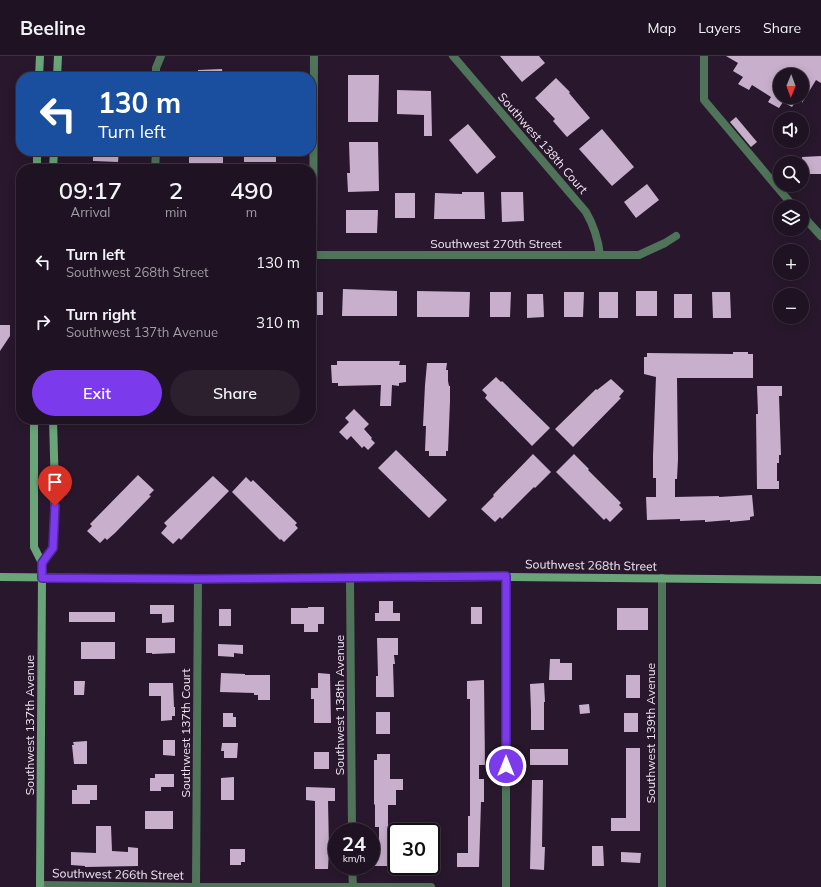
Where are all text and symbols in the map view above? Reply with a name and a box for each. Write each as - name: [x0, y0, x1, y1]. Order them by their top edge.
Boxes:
- text: Beeline: [20, 16, 86, 40]
- text: Map: [647, 19, 676, 37]
- text: Layers: [698, 19, 741, 37]
- text: Share: [763, 19, 801, 37]
- north arrow: [773, 68, 809, 104]
- map controls: [773, 68, 809, 324]
- text: 130 m: [98, 85, 181, 120]
- icon: left: [32, 88, 84, 140]
- street label: Southwest 138th Court: [495, 89, 591, 197]
- button: sound: [773, 112, 809, 148]
- text: Turn left: [98, 120, 166, 143]
- button: search: [773, 156, 809, 192]
- text: 09:17: [59, 175, 122, 205]
- text: 2: [169, 175, 183, 205]
- text: 490: [230, 175, 273, 205]
- button: layers: [773, 200, 809, 236]
- text: Arrival: [71, 204, 110, 220]
- text: min: [165, 204, 187, 220]
- text: m: [246, 204, 257, 220]
- street label: Southwest 270th Street: [430, 236, 562, 251]
- button: +: [773, 244, 809, 280]
- text: Turn left: [66, 245, 125, 264]
- icon: left: [32, 251, 54, 273]
- text: 130 m: [256, 253, 300, 272]
- text: Southwest 268th Street: [66, 264, 209, 280]
- button: −: [773, 288, 809, 324]
- text: Turn right: [66, 305, 136, 324]
- icon: right: [32, 311, 54, 333]
- text: 310 m: [256, 313, 300, 332]
- text: Southwest 137th Avenue: [66, 324, 218, 340]
- button: Exit: [32, 370, 162, 416]
- button: Share: [170, 370, 300, 416]
- pin: [38, 465, 72, 506]
- icon: arrive: [44, 471, 66, 493]
- street label: Southwest 268th Street: [525, 556, 657, 574]
- street label: Southwest 138th Avenue: [332, 635, 347, 775]
- street label: Southwest 137th Avenue: [22, 655, 37, 795]
- street label: Southwest 139th Avenue: [643, 663, 658, 803]
- street label: Southwest 137th Court: [178, 669, 193, 797]
- position arrow: [485, 745, 527, 787]
- speed limit sign: 30: [388, 823, 440, 875]
- text: 24: [342, 831, 366, 856]
- text: km/h: [343, 852, 365, 865]
- street label: Southwest 266th Street: [52, 865, 184, 883]

